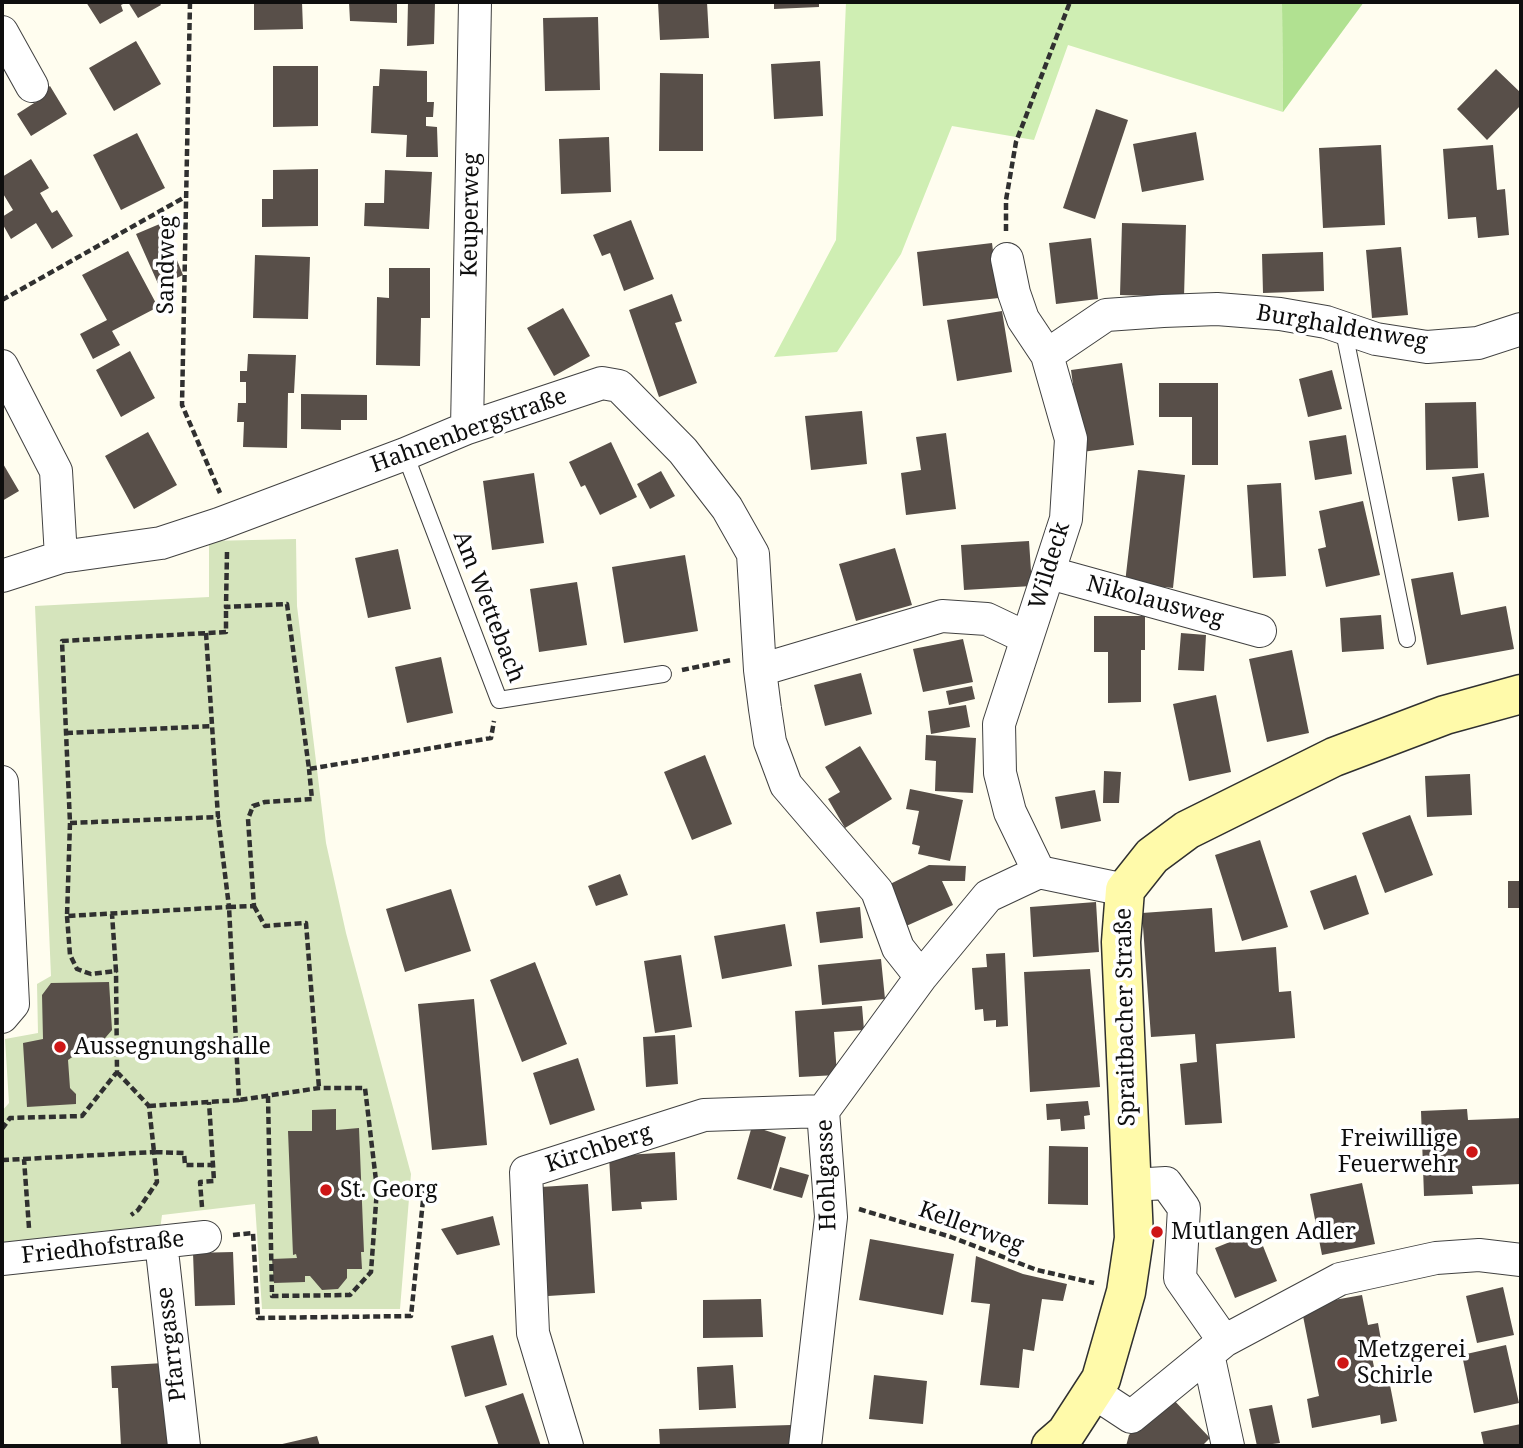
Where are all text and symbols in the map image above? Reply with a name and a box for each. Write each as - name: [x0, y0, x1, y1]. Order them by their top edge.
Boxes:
- street label: Keuperweg: [456, 153, 486, 277]
- street label: Sandweg: [152, 215, 182, 315]
- street label: Burghaldenweg: [1254, 299, 1430, 357]
- street label: Hahnenbergstraße: [367, 383, 571, 479]
- street label: Wildeck: [1024, 519, 1076, 613]
- street label: Am Wettebach: [446, 527, 530, 687]
- street label: Nikolausweg: [1083, 570, 1227, 634]
- street label: Spraitbacher Straße: [1110, 907, 1142, 1127]
- place label: Aussegnungshalle: [74, 1033, 271, 1061]
- marker: Aussegnungshalle: [52, 1039, 68, 1055]
- street label: Kirchberg: [542, 1119, 656, 1179]
- street label: Hohlgasse: [811, 1119, 843, 1231]
- place label: Freiwillige Feuerwehr: [1338, 1125, 1458, 1179]
- marker: Freiwillige Feuerwehr: [1464, 1144, 1480, 1160]
- place label: St. Georg: [340, 1176, 438, 1204]
- marker: St. Georg: [318, 1182, 334, 1198]
- street label: Kellerweg: [915, 1196, 1027, 1260]
- place label: Mutlangen Adler: [1171, 1218, 1356, 1246]
- marker: Mutlangen Adler: [1149, 1224, 1165, 1240]
- street label: Friedhofstraße: [20, 1226, 186, 1270]
- street label: Pfarrgasse: [151, 1285, 193, 1403]
- place label: Metzgerei Schirle: [1357, 1336, 1466, 1390]
- marker: Metzgerei Schirle: [1335, 1355, 1351, 1371]

